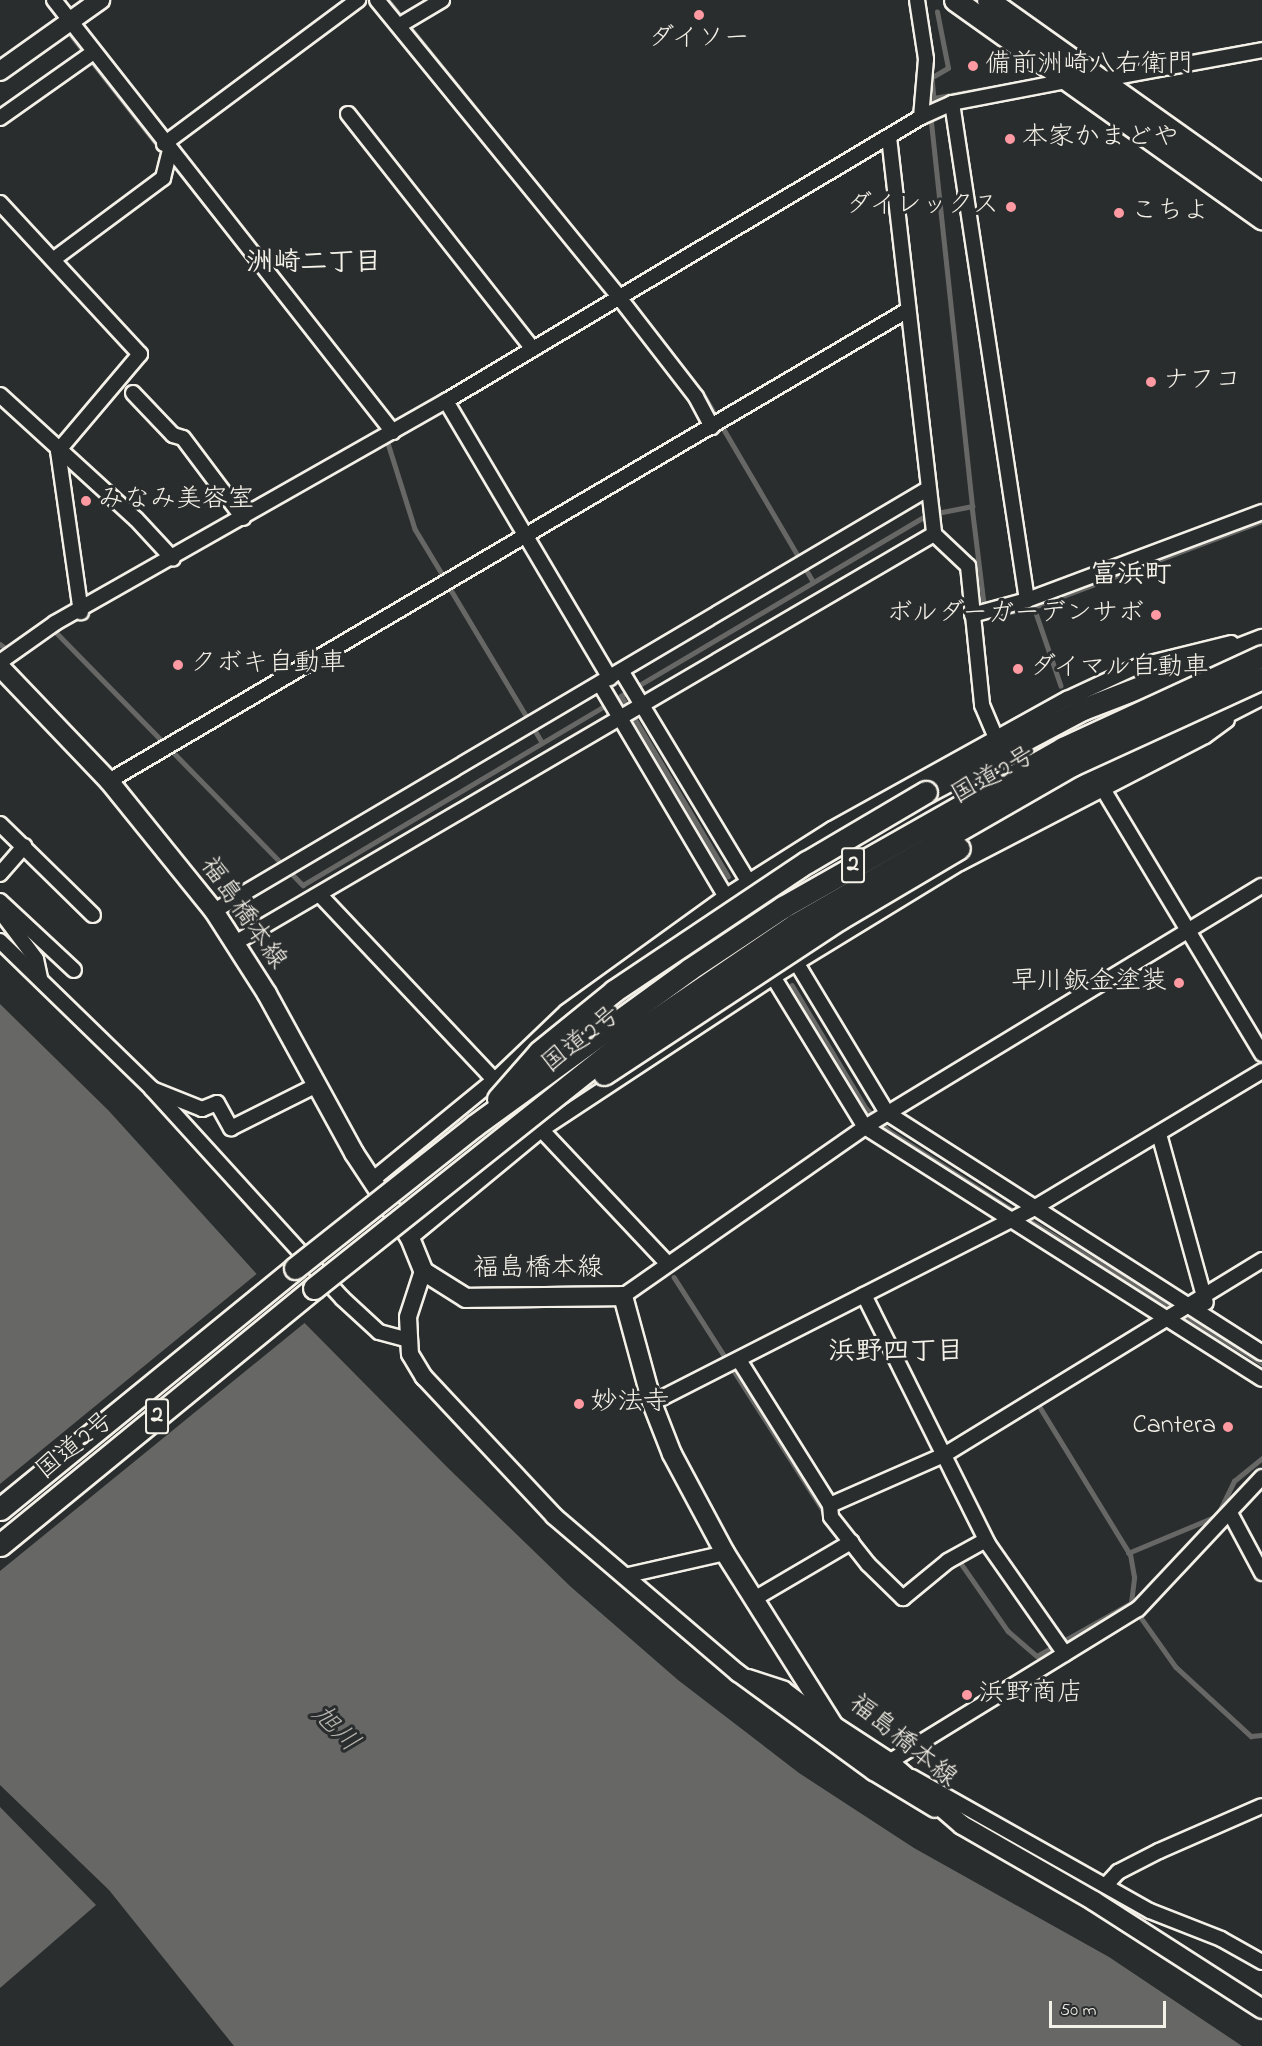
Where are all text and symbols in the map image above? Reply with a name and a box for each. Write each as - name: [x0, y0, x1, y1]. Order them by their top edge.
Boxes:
- marker: ダイソー: [692, 8, 706, 22]
- place label: ダイソー: [647, 24, 751, 56]
- place label: 備前洲崎八右衛門: [985, 50, 1193, 82]
- marker: 備前洲崎八右衛門: [966, 59, 980, 73]
- place label: 本家かまどや: [1022, 123, 1178, 155]
- marker: 本家かまどや: [1003, 132, 1017, 146]
- place label: ダイレックス: [843, 191, 999, 223]
- place label: こちよ: [1131, 197, 1209, 229]
- marker: ダイレックス: [1004, 200, 1018, 214]
- marker: こちよ: [1112, 206, 1126, 220]
- district label: 洲崎二丁目: [247, 248, 381, 280]
- place label: ナフコ: [1163, 366, 1241, 398]
- marker: ナフコ: [1144, 375, 1158, 389]
- place label: みなみ美容室: [98, 485, 254, 517]
- marker: みなみ美容室: [79, 494, 93, 508]
- district label: 富浜町: [1091, 560, 1171, 592]
- place label: ボルダーガーデンサボ: [887, 599, 1144, 631]
- marker: ボルダーガーデンサボ: [1149, 608, 1163, 622]
- place label: クボキ自動車: [190, 649, 346, 681]
- place label: ダイマル自動車: [1030, 653, 1212, 685]
- marker: クボキ自動車: [171, 658, 185, 672]
- marker: ダイマル自動車: [1011, 662, 1025, 676]
- street label: 国道2号: [947, 741, 1041, 813]
- road number: 2: [841, 844, 865, 886]
- street label: 福島橋本線: [192, 852, 292, 976]
- place label: 早川鈑金塗装: [1011, 967, 1167, 999]
- marker: 早川鈑金塗装: [1172, 976, 1186, 990]
- street label: 国道2号: [537, 1001, 627, 1081]
- street label: 福島橋本線: [473, 1254, 603, 1286]
- district label: 浜野四丁目: [829, 1337, 963, 1369]
- place label: 妙法寺: [591, 1388, 669, 1420]
- road number: 2: [145, 1395, 169, 1437]
- marker: 妙法寺: [572, 1397, 586, 1411]
- street label: 国道2号: [31, 1406, 121, 1488]
- place label: Cantera: [1132, 1411, 1216, 1443]
- marker: Cantera: [1221, 1420, 1235, 1434]
- place label: 浜野商店: [979, 1679, 1083, 1711]
- marker: 浜野商店: [960, 1688, 974, 1702]
- street label: 福島橋本線: [842, 1689, 962, 1795]
- water label: 旭川: [304, 1698, 366, 1760]
- scale bar: [1052, 1989, 1169, 2027]
- text: 50 m: [1060, 1998, 1097, 2024]

